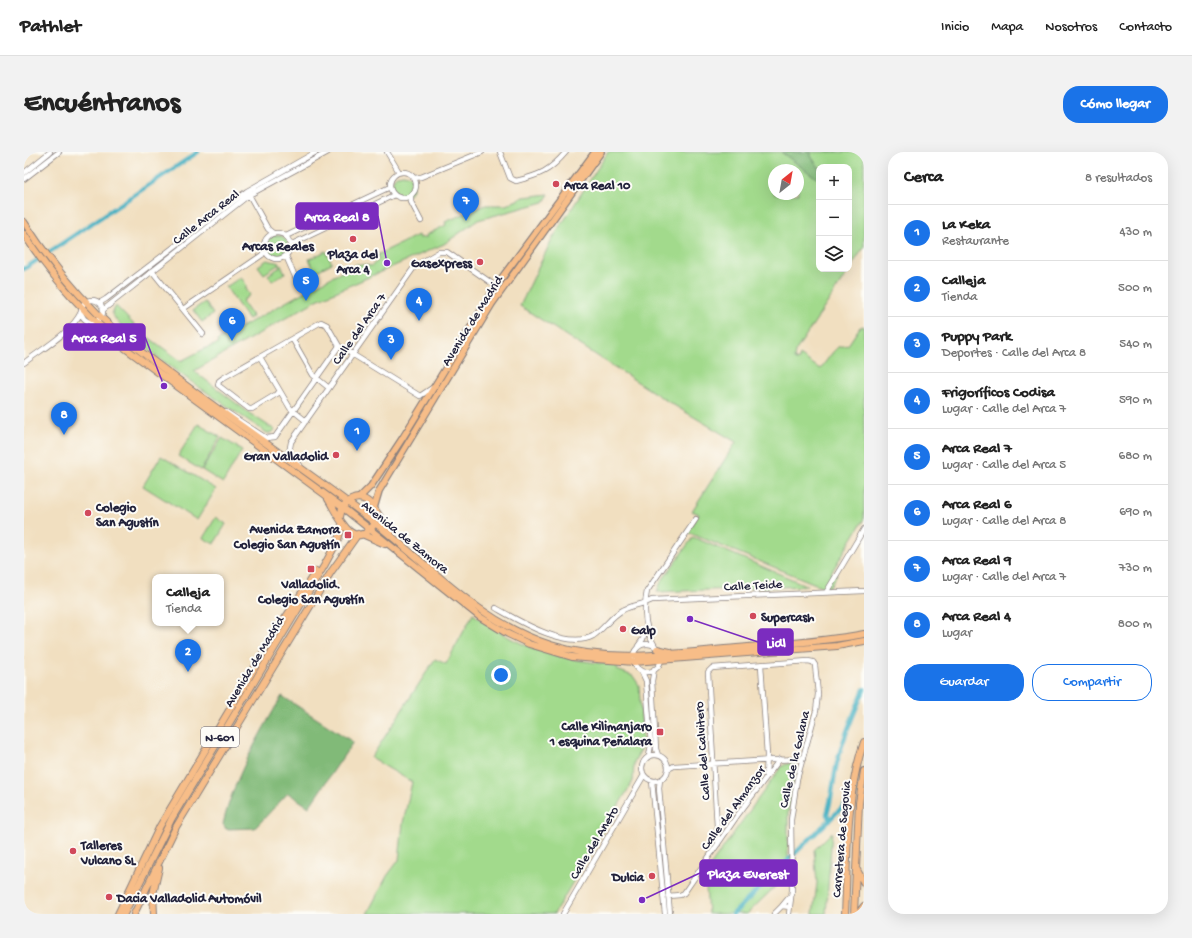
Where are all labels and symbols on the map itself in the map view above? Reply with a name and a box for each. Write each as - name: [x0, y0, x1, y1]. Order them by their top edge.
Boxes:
- north arrow: [768, 164, 804, 200]
- marker: Arca Real 10: [551, 179, 561, 189]
- place label: Arca Real 10: [563, 179, 631, 194]
- street label: Calle Arca Real: [170, 187, 243, 249]
- pin: 7: [453, 188, 479, 221]
- callout: Arca Real 8: [296, 203, 378, 229]
- text: Arca Real 8: [303, 210, 370, 227]
- marker: Plaza del Arca 4: [348, 234, 358, 244]
- district label: Arcas Reales: [241, 239, 315, 256]
- place label: Plaza del Arca 4: [327, 248, 378, 278]
- place label: Gasexpress: [411, 257, 473, 273]
- marker: Gasexpress: [475, 257, 485, 267]
- pin: 5: [293, 268, 319, 301]
- street label: Avenida de Madrid: [439, 272, 508, 369]
- pin: 4: [406, 288, 432, 321]
- street label: Calle del Arca 7: [330, 290, 391, 368]
- pin: 6: [219, 308, 245, 341]
- callout: Arca Real 5: [64, 324, 145, 350]
- pin: 3: [378, 327, 404, 360]
- text: Arca Real 5: [70, 331, 137, 348]
- pin: 8: [51, 402, 77, 435]
- pin: 1: [344, 418, 370, 451]
- place label: Gran Valladolid: [244, 450, 329, 465]
- marker: Gran Valladolid: [331, 450, 341, 460]
- street label: Avenida de Zamora: [358, 498, 452, 578]
- place label: Colegio San Agustín: [95, 501, 160, 531]
- marker: Colegio San Agustín: [83, 508, 93, 518]
- place label: Avenida Zamora Colegio San Agustín: [233, 523, 341, 553]
- marker: Avenida Zamora Colegio San Agustín: [343, 530, 353, 540]
- marker: Valladolid. Colegio San Agustín: [306, 564, 316, 574]
- street label: Calle Teide: [723, 577, 783, 596]
- place label: Valladolid. Colegio San Agustín: [257, 578, 365, 608]
- marker: Supercash: [748, 611, 758, 621]
- place label: Supercash: [761, 611, 814, 627]
- street label: Avenida de Madrid: [222, 613, 289, 710]
- marker: Galp: [618, 624, 628, 634]
- place label: Galp: [631, 624, 656, 640]
- callout: Lidl: [758, 629, 793, 655]
- text: Lidl: [766, 636, 786, 653]
- pin: 2: [175, 639, 201, 672]
- your location: [491, 665, 511, 685]
- street label: Calle del Calvitero: [693, 701, 714, 801]
- street label: Calle de la Galana: [777, 709, 814, 810]
- place label: Calle Kilimanjaro 1 esquina Peñalara: [549, 720, 653, 750]
- road number: N-601: [201, 727, 239, 747]
- marker: Calle Kilimanjaro 1 esquina Peñalara: [655, 727, 665, 737]
- street label: Calle del Almanzor: [698, 762, 770, 853]
- street label: Carretera de Segovia: [830, 779, 855, 898]
- street label: Calle del Aneto: [567, 804, 623, 883]
- place label: Talleres Vulcano SL: [80, 839, 137, 869]
- marker: Talleres Vulcano SL: [68, 846, 78, 856]
- callout: Plaza Everest: [700, 860, 797, 886]
- text: Plaza Everest: [706, 867, 790, 884]
- place label: Dulcia: [611, 871, 645, 886]
- marker: Dulcia: [647, 871, 657, 881]
- marker: Dacia Valladolid Automóvil: [104, 892, 114, 902]
- place label: Dacia Valladolid Automóvil: [116, 892, 262, 907]

